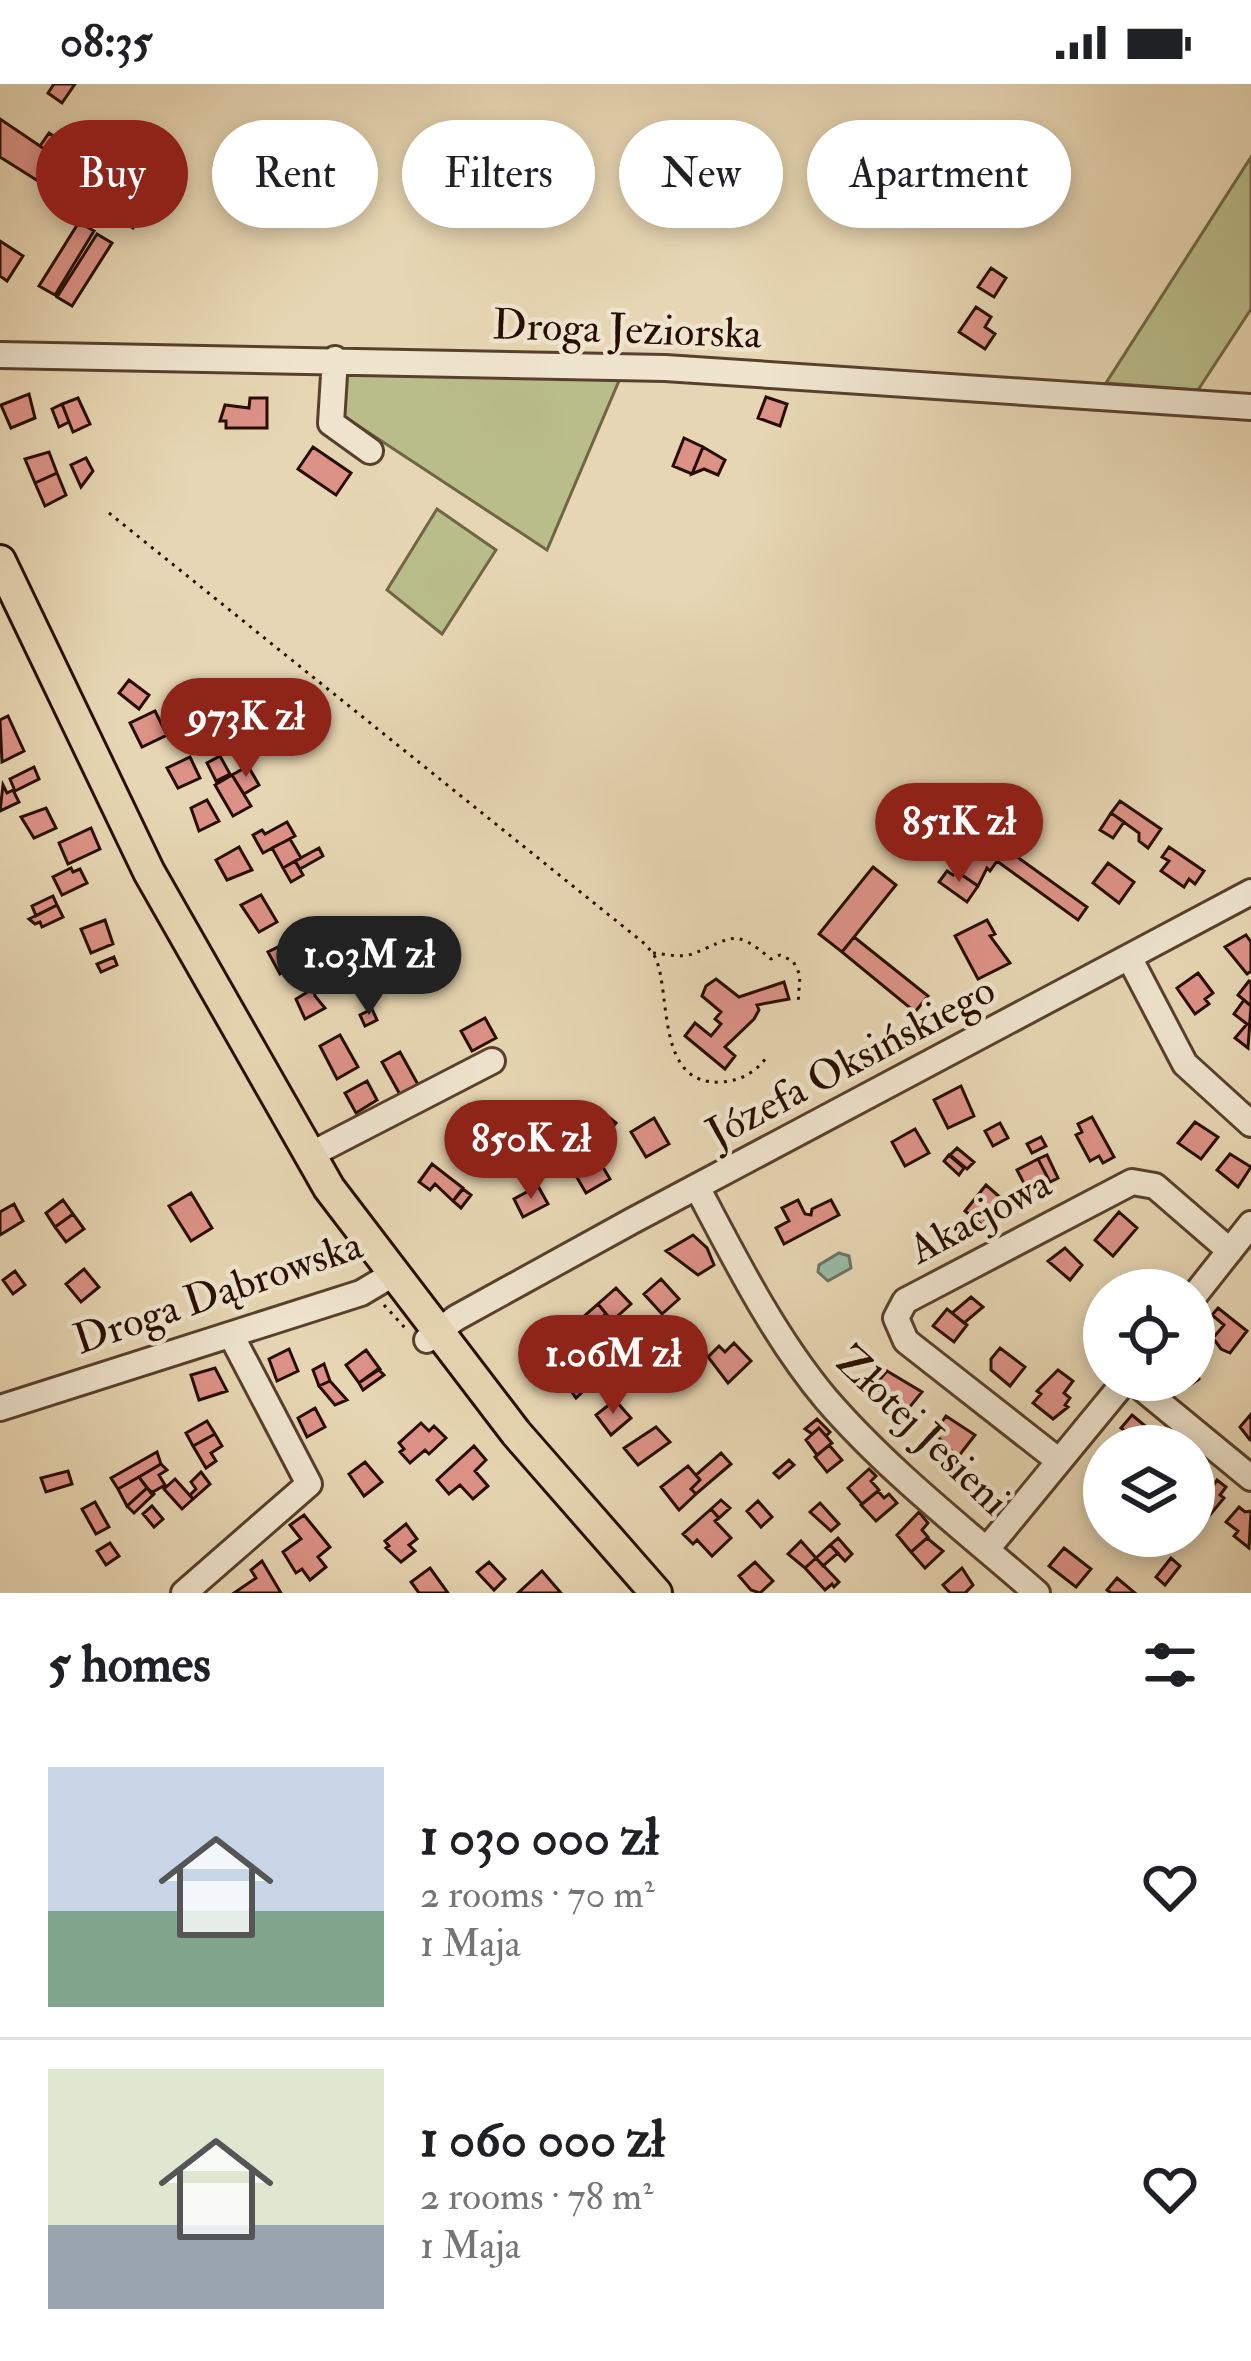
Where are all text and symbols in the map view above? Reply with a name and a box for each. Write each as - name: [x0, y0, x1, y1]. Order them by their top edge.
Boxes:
- text: 08:35: [60, 14, 152, 70]
- chip: Buy: [36, 120, 188, 228]
- chip: Rent: [212, 120, 378, 228]
- chip: Filters: [402, 120, 595, 228]
- chip: New: [619, 120, 783, 228]
- chip: Apartment: [807, 120, 1071, 228]
- street label: Droga Jeziorska: [492, 299, 763, 361]
- pin: 973K zł: [135, 678, 357, 780]
- text: 973K zł: [187, 692, 305, 741]
- pin: 851K zł: [848, 783, 1070, 885]
- text: 851K zł: [902, 797, 1016, 846]
- pin: 1.03M zł: [245, 916, 493, 1018]
- text: 1.03M zł: [303, 930, 435, 979]
- street label: Józefa Oksińskiego: [697, 964, 1004, 1160]
- pin: 850K zł: [420, 1100, 642, 1202]
- text: 850K zł: [471, 1114, 591, 1163]
- street label: Akacjowa: [899, 1158, 1061, 1276]
- street label: Droga Dąbrowska: [67, 1219, 370, 1367]
- map controls: [1083, 1269, 1215, 1557]
- button: locate: [1083, 1269, 1215, 1401]
- pin: 1.06M zł: [489, 1315, 737, 1417]
- text: 1.06M zł: [545, 1329, 681, 1378]
- street label: Złotej Jesieni: [824, 1335, 1020, 1527]
- button: layers: [1083, 1425, 1215, 1557]
- icon: filters: [1137, 1632, 1203, 1698]
- text: 5 homes: [48, 1633, 211, 1697]
- text: 1 030 000 zł: [420, 1806, 658, 1870]
- icon: home: [144, 1815, 288, 1959]
- icon: heart: [1137, 1854, 1203, 1920]
- text: 2 rooms · 70 m²: [420, 1870, 655, 1919]
- text: 1 Maja: [420, 1919, 521, 1968]
- text: 1 060 000 zł: [420, 2108, 665, 2172]
- icon: home: [144, 2117, 288, 2261]
- icon: heart: [1137, 2156, 1203, 2222]
- text: 2 rooms · 78 m²: [420, 2172, 653, 2221]
- text: 1 Maja: [420, 2221, 521, 2270]

